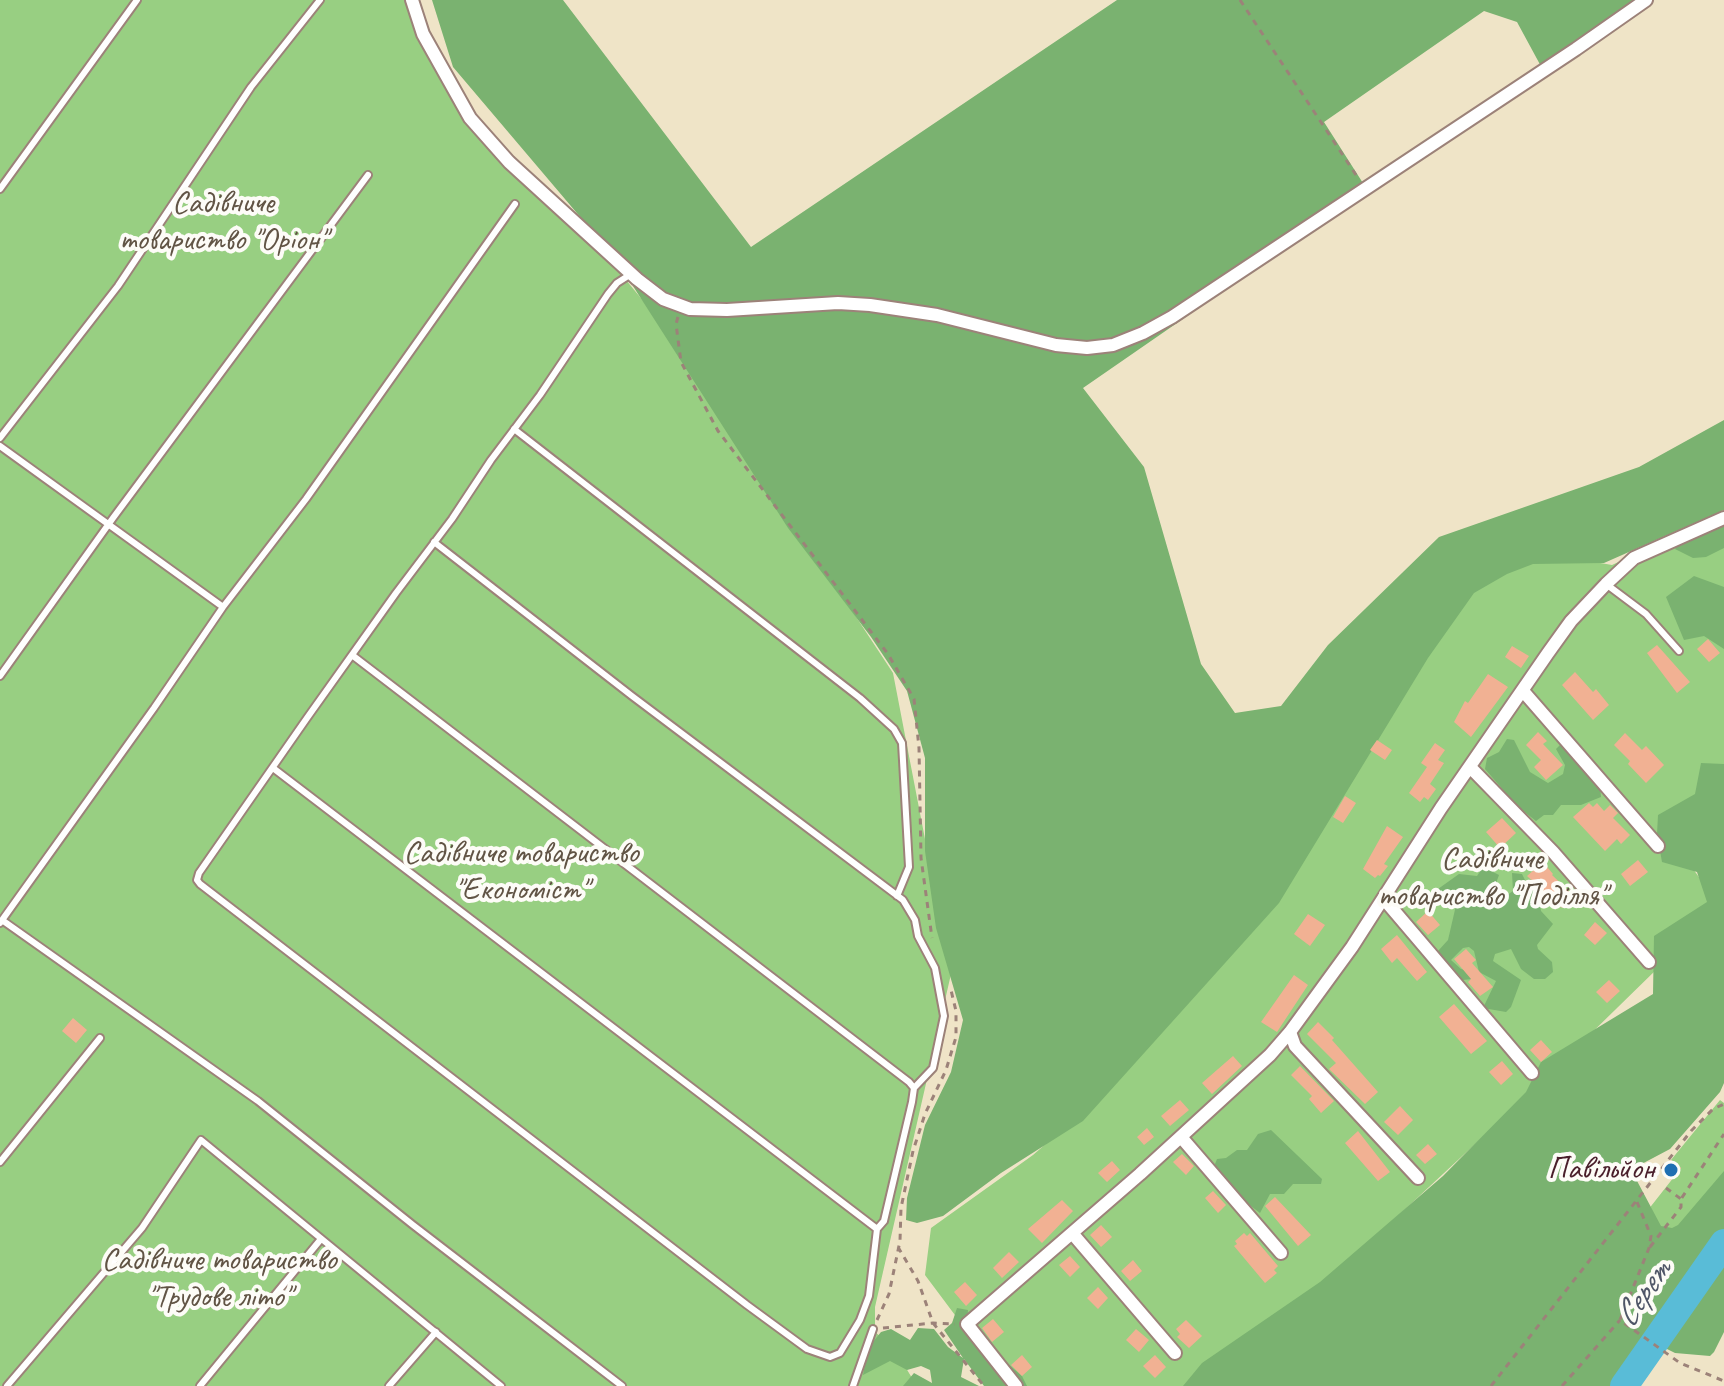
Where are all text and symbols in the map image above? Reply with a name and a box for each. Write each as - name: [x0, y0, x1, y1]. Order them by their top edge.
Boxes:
- park label: Садівниче товариство "Оріон": [119, 185, 327, 260]
- park label: Садівниче товариство "Економіст": [403, 835, 639, 910]
- park label: Садівниче товариство "Поділля": [1378, 841, 1606, 916]
- place label: Павільйон: [1548, 1151, 1655, 1189]
- marker: Павільйон: [1662, 1161, 1680, 1179]
- park label: Садівниче товариство "Трудове літо": [101, 1242, 337, 1317]
- water label: Серет: [1607, 1253, 1681, 1335]

